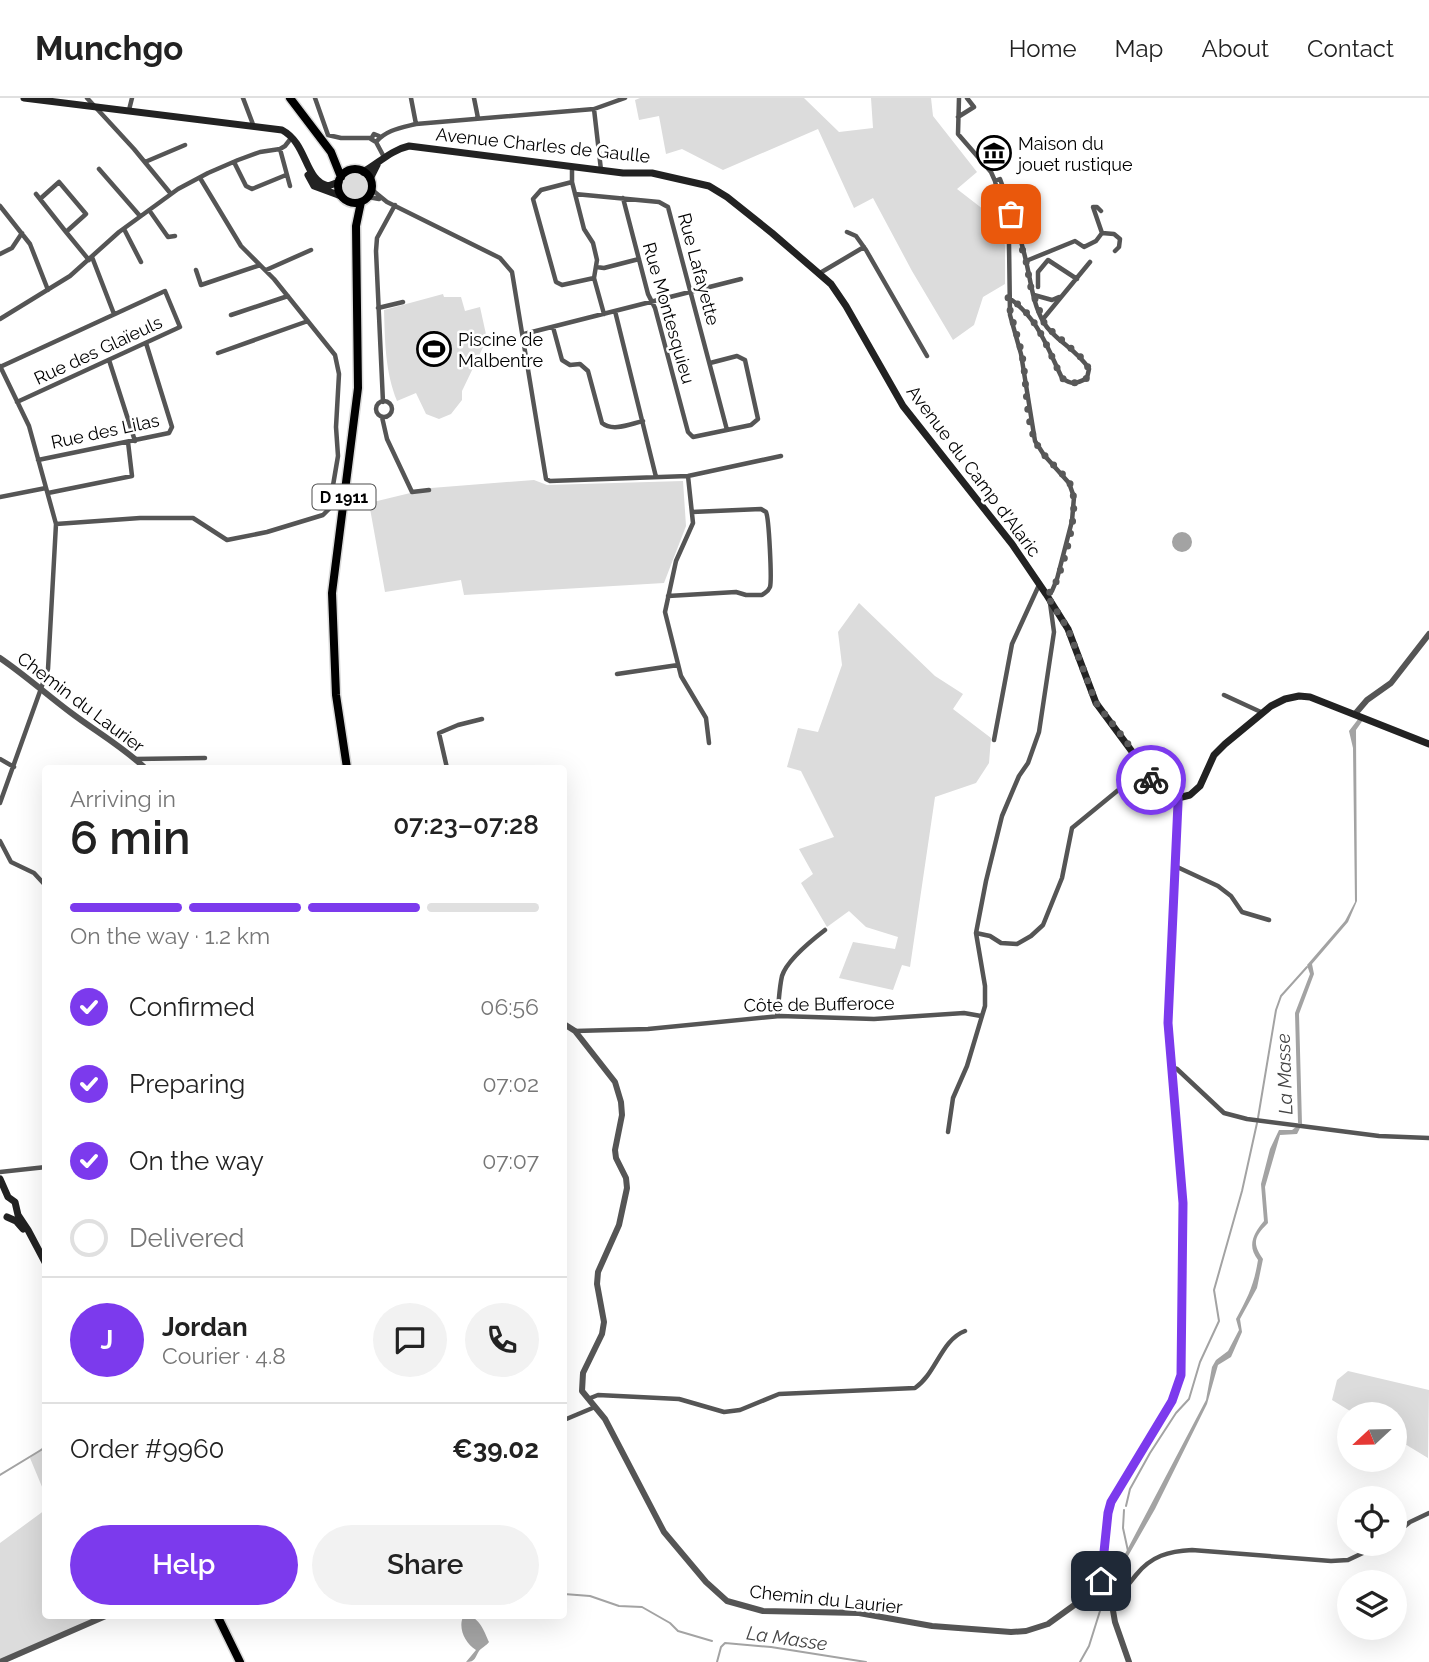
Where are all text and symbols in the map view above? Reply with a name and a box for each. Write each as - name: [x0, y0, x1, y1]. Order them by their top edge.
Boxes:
- text: Munchgo: [35, 29, 183, 68]
- text: Home: [1009, 34, 1077, 63]
- text: Map: [1115, 34, 1163, 63]
- text: About: [1201, 34, 1269, 63]
- text: Contact: [1307, 34, 1394, 63]
- street label: Avenue Charles de Gaulle: [435, 123, 652, 167]
- place label: Maison du jouet rustique: [1015, 133, 1133, 175]
- museum icon: Maison du jouet rustique: [975, 134, 1013, 172]
- pin: [981, 184, 1041, 244]
- icon: bag: [992, 195, 1030, 233]
- street label: Rue Lafayette: [674, 211, 724, 328]
- street label: Rue Montesquieu: [639, 240, 699, 386]
- street label: Rue des Glaïeuls: [31, 311, 166, 389]
- place label: Piscine de Malbentre: [458, 329, 544, 371]
- sports icon: Piscine de Malbentre: [415, 330, 453, 368]
- street label: Avenue du Camp d'Alaric: [903, 381, 1045, 561]
- street label: Rue des Lilas: [49, 409, 161, 453]
- road number: D 1911: [312, 484, 376, 510]
- street label: Chemin du Laurier: [13, 647, 149, 757]
- courier: [1116, 745, 1186, 815]
- icon: bike: [1132, 761, 1170, 799]
- text: Arriving in: [70, 785, 176, 812]
- text: 07:23–07:28: [393, 810, 539, 840]
- text: 6 min: [70, 811, 191, 865]
- text: On the way · 1.2 km: [70, 922, 270, 949]
- icon: check: [70, 988, 108, 1026]
- text: Confirmed: [129, 992, 255, 1022]
- street label: Côte de Bufferoce: [743, 992, 895, 1016]
- text: 06:56: [480, 993, 539, 1020]
- water label: La Masse: [1272, 1033, 1296, 1115]
- icon: check: [70, 1065, 108, 1103]
- text: Preparing: [129, 1069, 245, 1099]
- text: 07:02: [482, 1070, 539, 1097]
- icon: check: [70, 1142, 108, 1180]
- text: On the way: [129, 1146, 264, 1176]
- text: 07:07: [482, 1147, 539, 1174]
- text: Delivered: [129, 1223, 244, 1253]
- button: chat: [373, 1303, 447, 1377]
- button: phone: [465, 1303, 539, 1377]
- text: Jordan: [162, 1312, 248, 1342]
- text: J: [101, 1325, 113, 1355]
- text: Courier · 4.8: [162, 1342, 286, 1369]
- north arrow: [1337, 1402, 1407, 1472]
- map controls: [1337, 1402, 1407, 1640]
- text: Order #9960: [70, 1434, 225, 1464]
- text: €39.02: [452, 1434, 539, 1464]
- button: locate: [1337, 1486, 1407, 1556]
- button: Help: [70, 1525, 298, 1605]
- button: Share: [312, 1525, 539, 1605]
- pin: [1071, 1551, 1131, 1611]
- icon: home: [1082, 1562, 1120, 1600]
- button: layers: [1337, 1570, 1407, 1640]
- street label: Chemin du Laurier: [749, 1581, 904, 1618]
- water label: La Masse: [745, 1621, 829, 1655]

